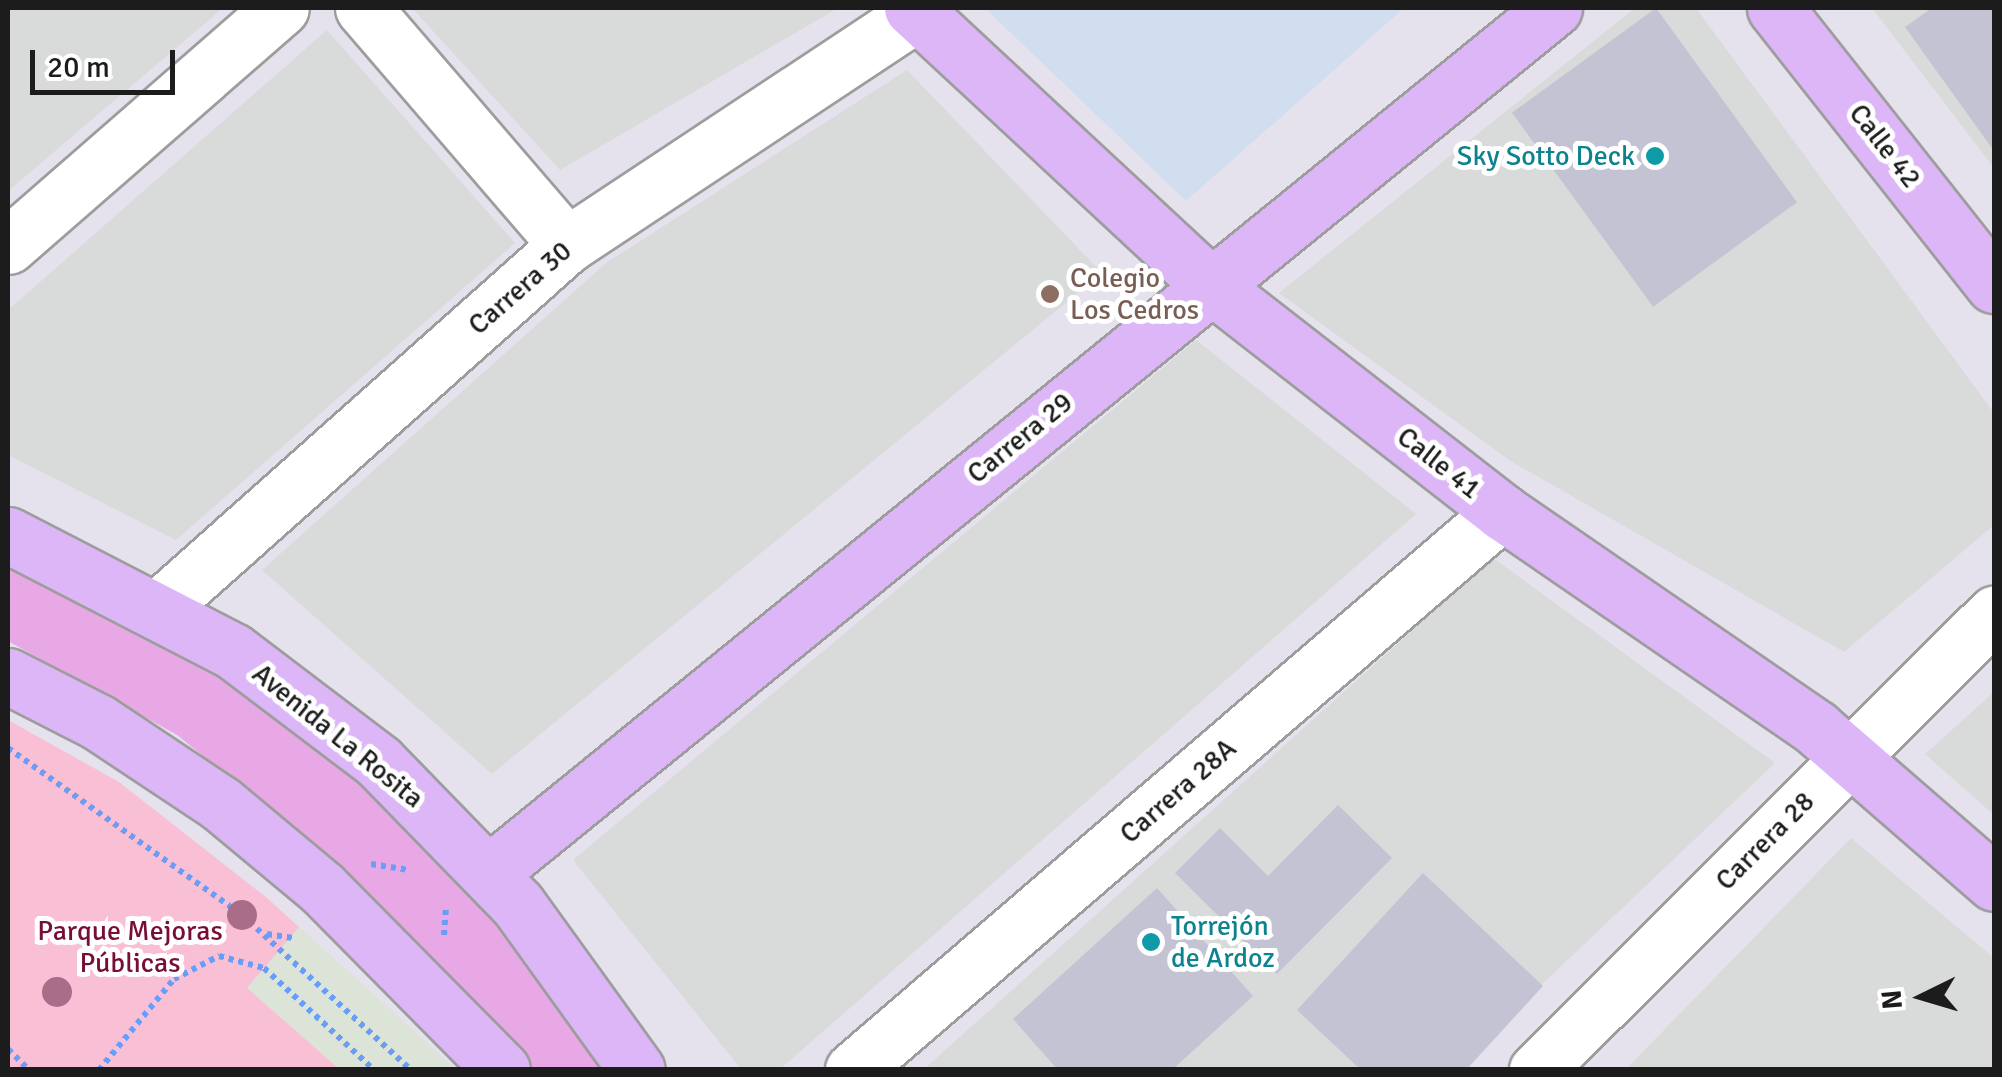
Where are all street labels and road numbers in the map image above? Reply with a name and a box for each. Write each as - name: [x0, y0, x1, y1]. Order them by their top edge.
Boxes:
- street label: Calle 42: [1842, 97, 1928, 195]
- street label: Carrera 30: [462, 234, 578, 342]
- street label: Carrera 29: [961, 385, 1079, 491]
- street label: Calle 41: [1390, 420, 1488, 506]
- street label: Avenida La Rosita: [246, 657, 430, 815]
- street label: Carrera 28A: [1113, 731, 1243, 851]
- street label: Carrera 28: [1709, 785, 1821, 897]

